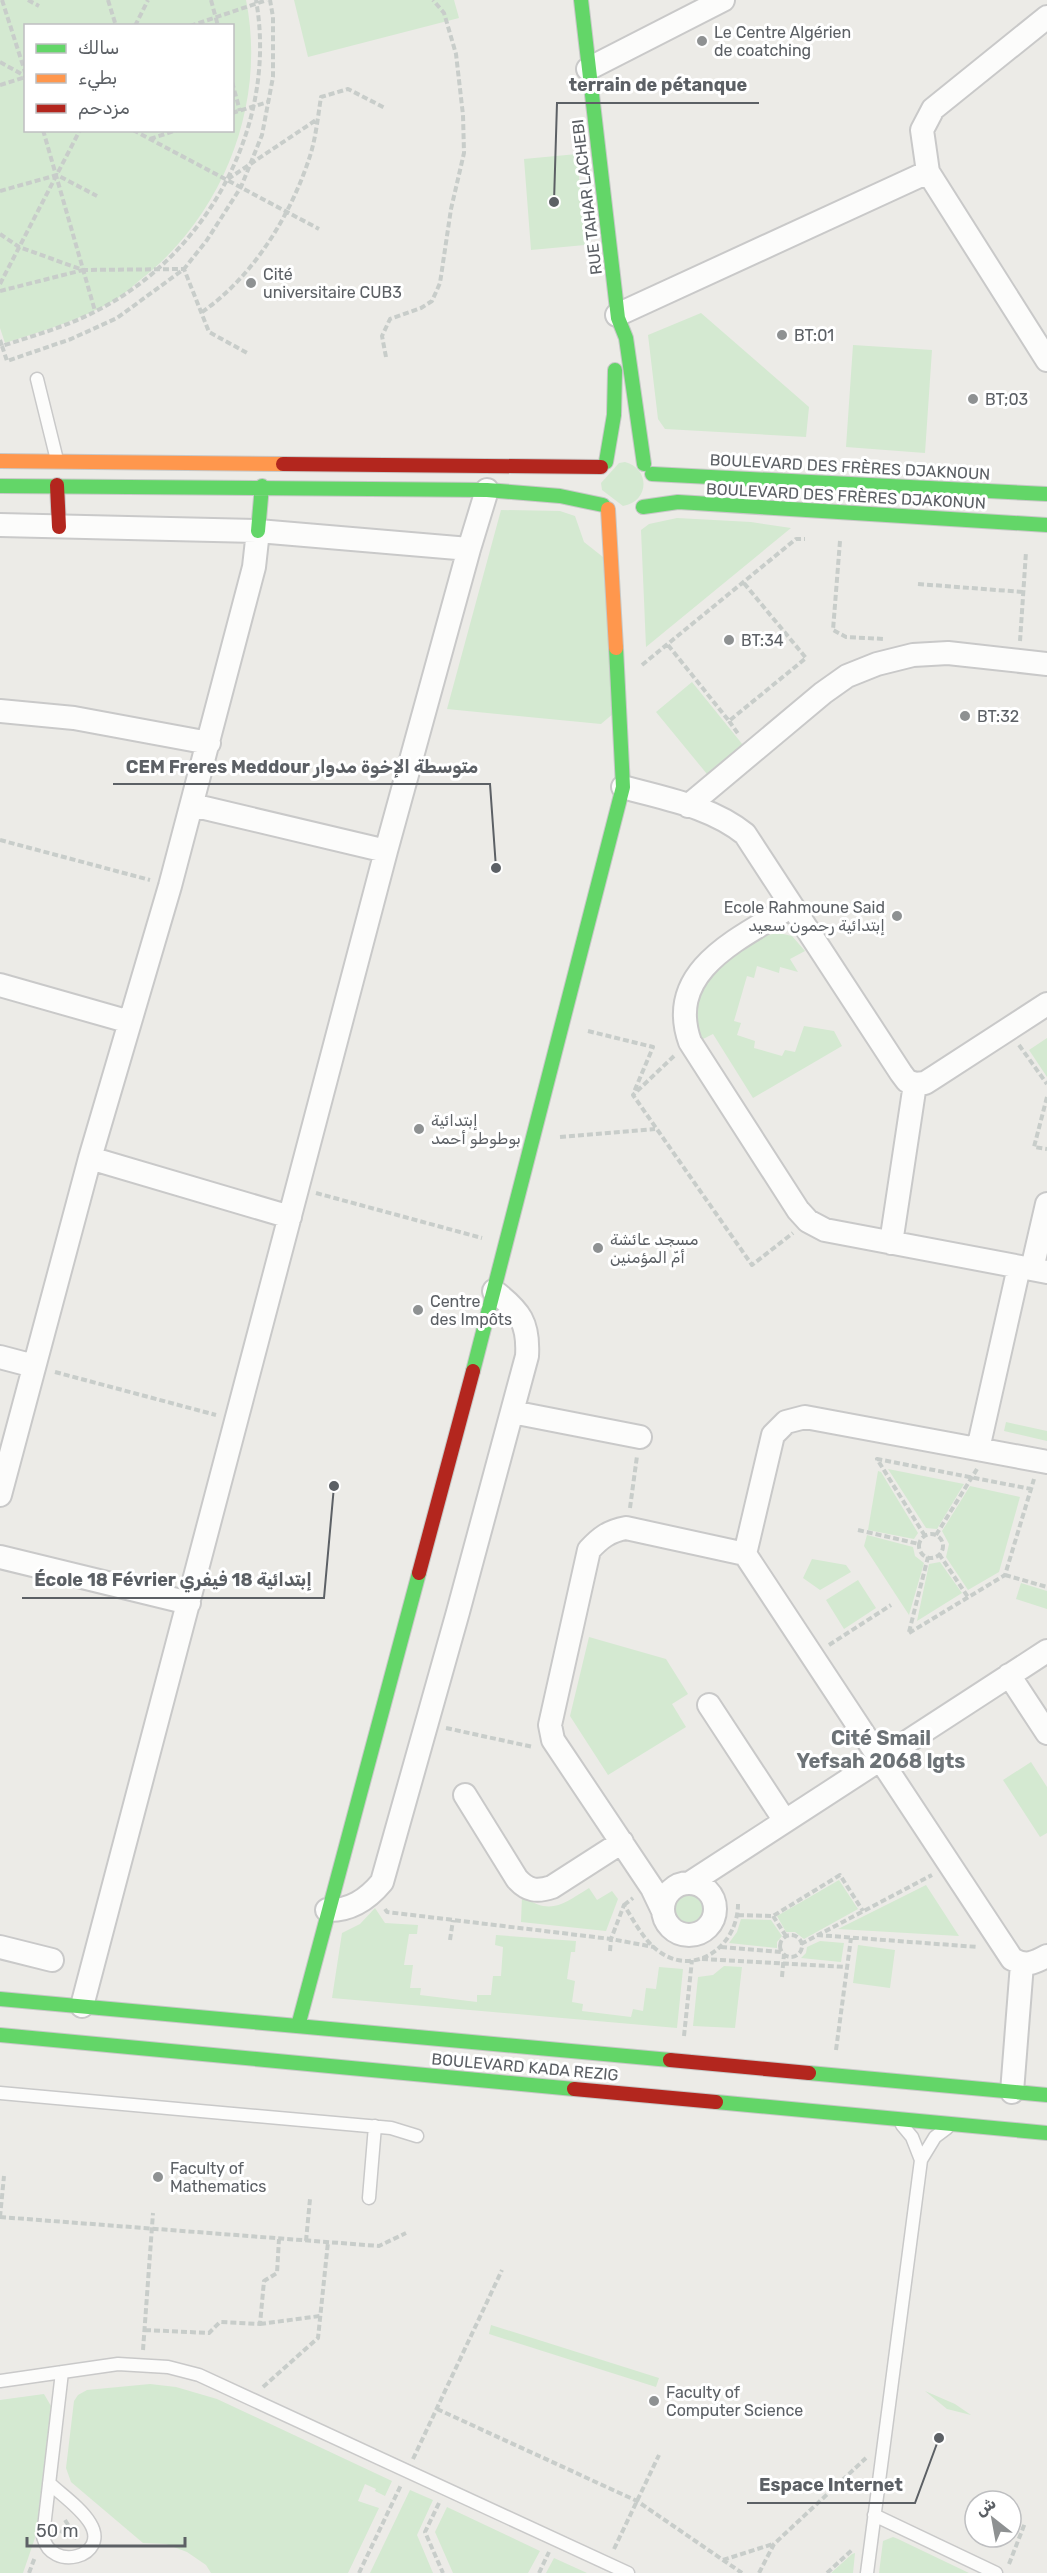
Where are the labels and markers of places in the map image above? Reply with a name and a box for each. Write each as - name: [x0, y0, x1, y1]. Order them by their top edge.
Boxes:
- place label: Le Centre Algérien de coatching: [714, 23, 851, 60]
- marker: Le Centre Algérien de coatching: [695, 34, 709, 48]
- callout: terrain de pétanque: [557, 67, 759, 103]
- place label: Cité universitaire CUB3: [263, 265, 402, 302]
- marker: Cité universitaire CUB3: [244, 276, 258, 290]
- place label: BT:01: [794, 326, 834, 345]
- marker: BT:01: [775, 328, 789, 342]
- place label: BT;03: [985, 390, 1028, 409]
- marker: BT;03: [966, 392, 980, 406]
- place label: BT:34: [741, 631, 784, 650]
- marker: BT:34: [722, 633, 736, 647]
- place label: BT:32: [977, 707, 1019, 726]
- marker: BT:32: [958, 709, 972, 723]
- callout: CEM Freres Meddour متوسطة الإخوة مدوار: [113, 748, 490, 784]
- place label: Ecole Rahmoune Said إبتدائية رحمون سعيد: [724, 898, 885, 936]
- marker: Ecole Rahmoune Said إبتدائية رحمون سعيد: [890, 909, 904, 923]
- place label: إبتدائية بوطوطو أحمد: [431, 1111, 521, 1149]
- marker: إبتدائية بوطوطو أحمد: [412, 1122, 426, 1136]
- place label: مسجد عائشة أمّ المؤمنين: [610, 1230, 698, 1268]
- marker: مسجد عائشة أمّ المؤمنين: [591, 1241, 605, 1255]
- place label: Centre des Impôts: [430, 1292, 512, 1329]
- marker: Centre des Impôts: [411, 1303, 425, 1317]
- callout: École 18 Février إبتدائية 18 فيفري: [22, 1562, 324, 1598]
- place label: Faculty of Mathematics: [170, 2159, 267, 2196]
- marker: Faculty of Mathematics: [151, 2170, 165, 2184]
- place label: Faculty of Computer Science: [666, 2383, 803, 2420]
- marker: Faculty of Computer Science: [647, 2394, 661, 2408]
- callout: Espace Internet: [747, 2467, 915, 2503]

